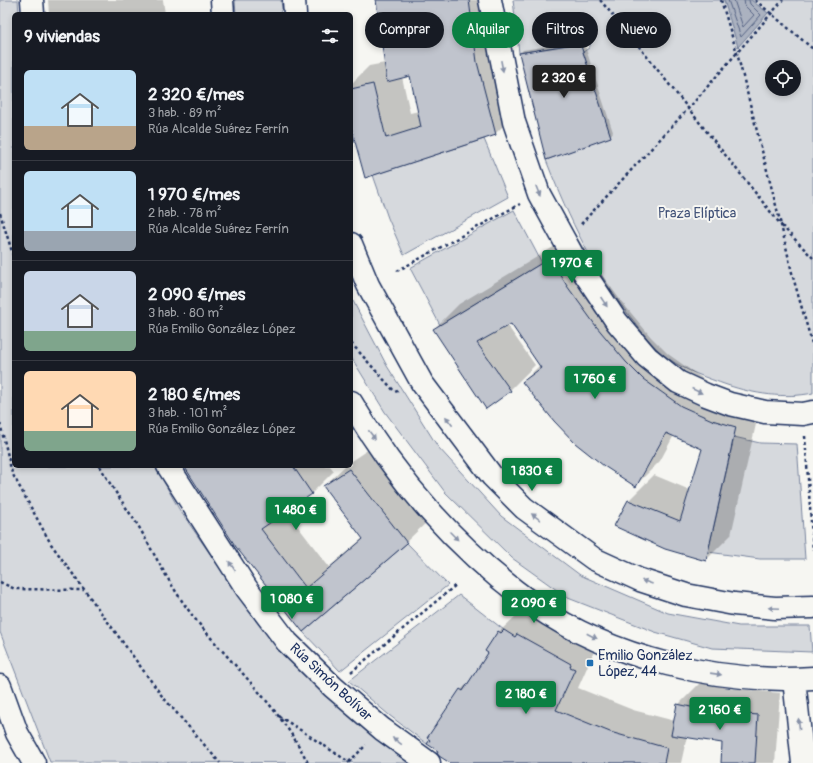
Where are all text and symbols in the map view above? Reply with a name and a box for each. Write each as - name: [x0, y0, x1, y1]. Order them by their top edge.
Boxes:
- chip: Comprar: [365, 12, 444, 48]
- chip: Alquilar: [452, 12, 524, 48]
- chip: Filtros: [532, 12, 598, 48]
- chip: Nuevo: [606, 12, 671, 48]
- icon: filters: [319, 25, 341, 47]
- text: 9 viviendas: [24, 26, 100, 47]
- one-way arrow: [499, 60, 505, 72]
- map controls: [765, 60, 801, 96]
- button: locate: [765, 60, 801, 96]
- pin: 2 320 €: [527, 65, 601, 99]
- text: 2 320 €: [542, 70, 586, 86]
- text: 2 320 €/mes: [148, 84, 244, 105]
- icon: home: [56, 86, 104, 134]
- text: 3 hab. · 89 m²: [148, 105, 221, 121]
- text: Rúa Alcalde Suárez Ferrín: [148, 121, 289, 137]
- text: 1 970 €/mes: [148, 184, 240, 205]
- one-way arrow: [535, 185, 541, 196]
- icon: home: [56, 187, 104, 235]
- text: 2 hab. · 78 m²: [148, 205, 222, 221]
- park label: Praza Elíptica: [658, 205, 736, 222]
- text: Rúa Alcalde Suárez Ferrín: [148, 221, 289, 237]
- pin: 1 970 €: [535, 250, 609, 284]
- text: 1 970 €: [551, 255, 593, 271]
- text: 2 090 €/mes: [148, 284, 245, 305]
- icon: home: [56, 287, 104, 335]
- one-way arrow: [600, 297, 608, 307]
- text: 3 hab. · 80 m²: [148, 305, 224, 321]
- text: Rúa Emilio González López: [148, 321, 296, 337]
- pin: 1 760 €: [558, 366, 632, 400]
- text: 1 760 €: [574, 371, 616, 387]
- text: 2 180 €/mes: [148, 384, 240, 405]
- icon: home: [56, 387, 104, 435]
- one-way arrow: [691, 388, 703, 394]
- text: 3 hab. · 101 m²: [148, 405, 227, 421]
- one-way arrow: [445, 415, 453, 426]
- text: Rúa Emilio González López: [148, 421, 296, 437]
- one-way arrow: [367, 430, 376, 441]
- pin: 1 830 €: [495, 458, 569, 492]
- text: 1 830 €: [511, 463, 553, 479]
- pin: 1 480 €: [259, 497, 333, 531]
- text: 1 480 €: [275, 502, 317, 518]
- one-way arrow: [531, 513, 541, 521]
- one-way arrow: [449, 531, 459, 541]
- one-way arrow: [228, 561, 236, 571]
- one-way arrow: [641, 579, 653, 585]
- pin: 1 080 €: [255, 586, 329, 620]
- pin: 2 090 €: [497, 590, 571, 624]
- text: 1 080 €: [270, 591, 314, 607]
- text: 2 090 €: [511, 595, 557, 611]
- one-way arrow: [767, 605, 780, 611]
- one-way arrow: [586, 633, 598, 640]
- street label: Rúa Simón Bolívar: [286, 639, 376, 725]
- place label: Emilio González López, 44: [598, 647, 693, 680]
- marker: Emilio González López, 44: [585, 658, 595, 668]
- one-way arrow: [710, 671, 722, 677]
- pin: 2 180 €: [489, 681, 563, 715]
- text: 2 180 €: [505, 686, 547, 702]
- pin: 2 160 €: [683, 697, 757, 731]
- text: 2 160 €: [698, 702, 742, 718]
- one-way arrow: [796, 718, 802, 730]
- one-way arrow: [392, 737, 403, 745]

